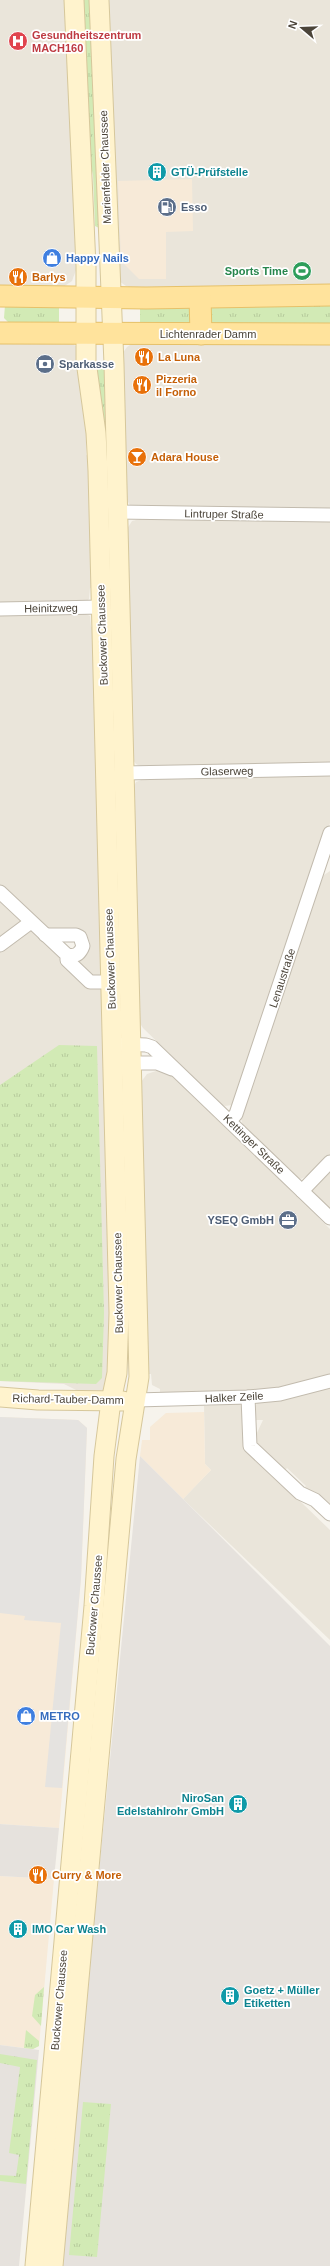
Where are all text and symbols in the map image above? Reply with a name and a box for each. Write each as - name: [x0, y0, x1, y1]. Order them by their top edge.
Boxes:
- north arrow: [282, 8, 322, 48]
- text: N: [286, 19, 300, 30]
- place label: Gesundheitszentrum MACH160: [32, 29, 142, 54]
- hospital icon: Gesundheitszentrum MACH160: [7, 30, 29, 52]
- street label: Marienfelder Chaussee: [97, 110, 113, 224]
- building icon: GTÜ-Prüfstelle: [146, 161, 168, 183]
- place label: GTÜ-Prüfstelle: [171, 166, 248, 178]
- fuel station icon: Esso: [156, 196, 178, 218]
- place label: Esso: [181, 201, 208, 213]
- shop icon: Happy Nails: [41, 247, 63, 269]
- place label: Happy Nails: [66, 252, 129, 264]
- sports icon: Sports Time: [291, 260, 313, 282]
- place label: Sports Time: [225, 265, 288, 277]
- restaurant icon: Barlys: [7, 266, 29, 288]
- place label: Barlys: [32, 271, 66, 283]
- street label: Lichtenrader Damm: [160, 328, 256, 340]
- restaurant icon: La Luna: [133, 346, 155, 368]
- place label: La Luna: [158, 351, 201, 363]
- bank icon: Sparkasse: [34, 353, 56, 375]
- place label: Sparkasse: [59, 358, 114, 370]
- place label: Pizzeria il Forno: [156, 373, 198, 398]
- restaurant icon: Pizzeria il Forno: [131, 374, 153, 396]
- bar icon: Adara House: [126, 446, 148, 468]
- place label: Adara House: [151, 451, 219, 463]
- street label: Lintruper Straße: [184, 507, 264, 521]
- street label: Buckower Chaussee: [94, 584, 110, 686]
- street label: Heinitzweg: [24, 602, 78, 614]
- street label: Glaserweg: [201, 765, 253, 777]
- street label: Buckower Chaussee: [102, 908, 118, 1010]
- street label: Lenaustraße: [267, 947, 297, 1009]
- street label: Kettinger Straße: [221, 1112, 287, 1176]
- office icon: YSEQ GmbH: [277, 1209, 299, 1231]
- place label: YSEQ GmbH: [207, 1214, 274, 1226]
- street label: Buckower Chaussee: [111, 1232, 125, 1334]
- street label: Halker Zeile: [204, 1389, 264, 1405]
- street label: Richard-Tauber-Damm: [12, 1392, 124, 1406]
- street label: Buckower Chaussee: [84, 1554, 104, 1656]
- shop icon: METRO: [15, 1705, 37, 1727]
- place label: METRO: [40, 1710, 80, 1722]
- place label: NiroSan Edelstahlrohr GmbH: [117, 1792, 224, 1817]
- building icon: NiroSan Edelstahlrohr GmbH: [227, 1793, 249, 1815]
- restaurant icon: Curry & More: [27, 1864, 49, 1886]
- place label: Curry & More: [52, 1869, 122, 1881]
- building icon: IMO Car Wash: [7, 1918, 29, 1940]
- place label: IMO Car Wash: [32, 1923, 106, 1935]
- street label: Buckower Chaussee: [49, 1949, 69, 2051]
- place label: Goetz + Müller Etiketten: [244, 1984, 320, 2009]
- building icon: Goetz + Müller Etiketten: [219, 1985, 241, 2007]

